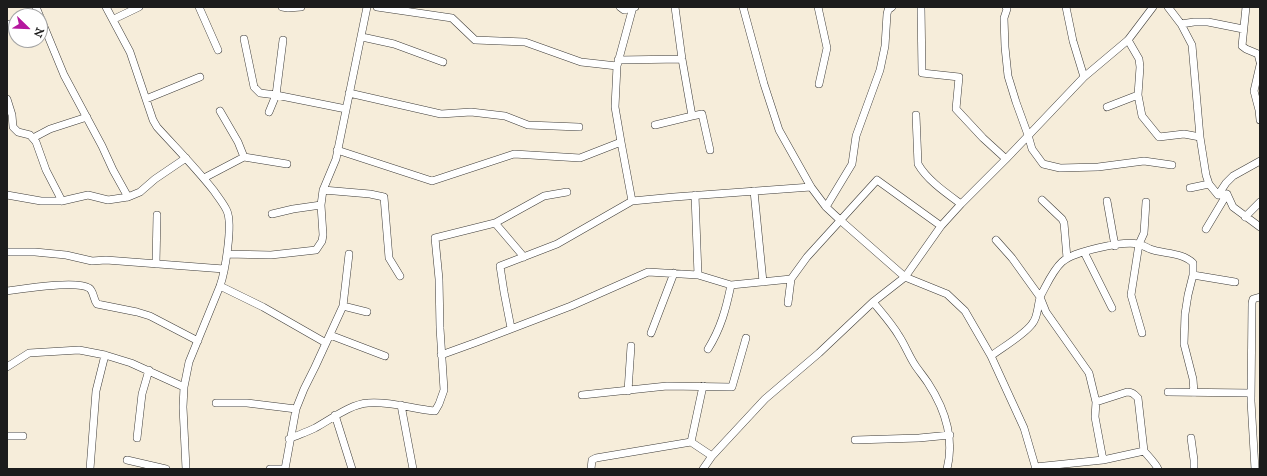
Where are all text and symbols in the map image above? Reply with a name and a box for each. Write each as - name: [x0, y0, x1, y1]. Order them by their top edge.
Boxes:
- north arrow: [8, 8, 48, 48]
- text: N: [31, 26, 46, 39]

